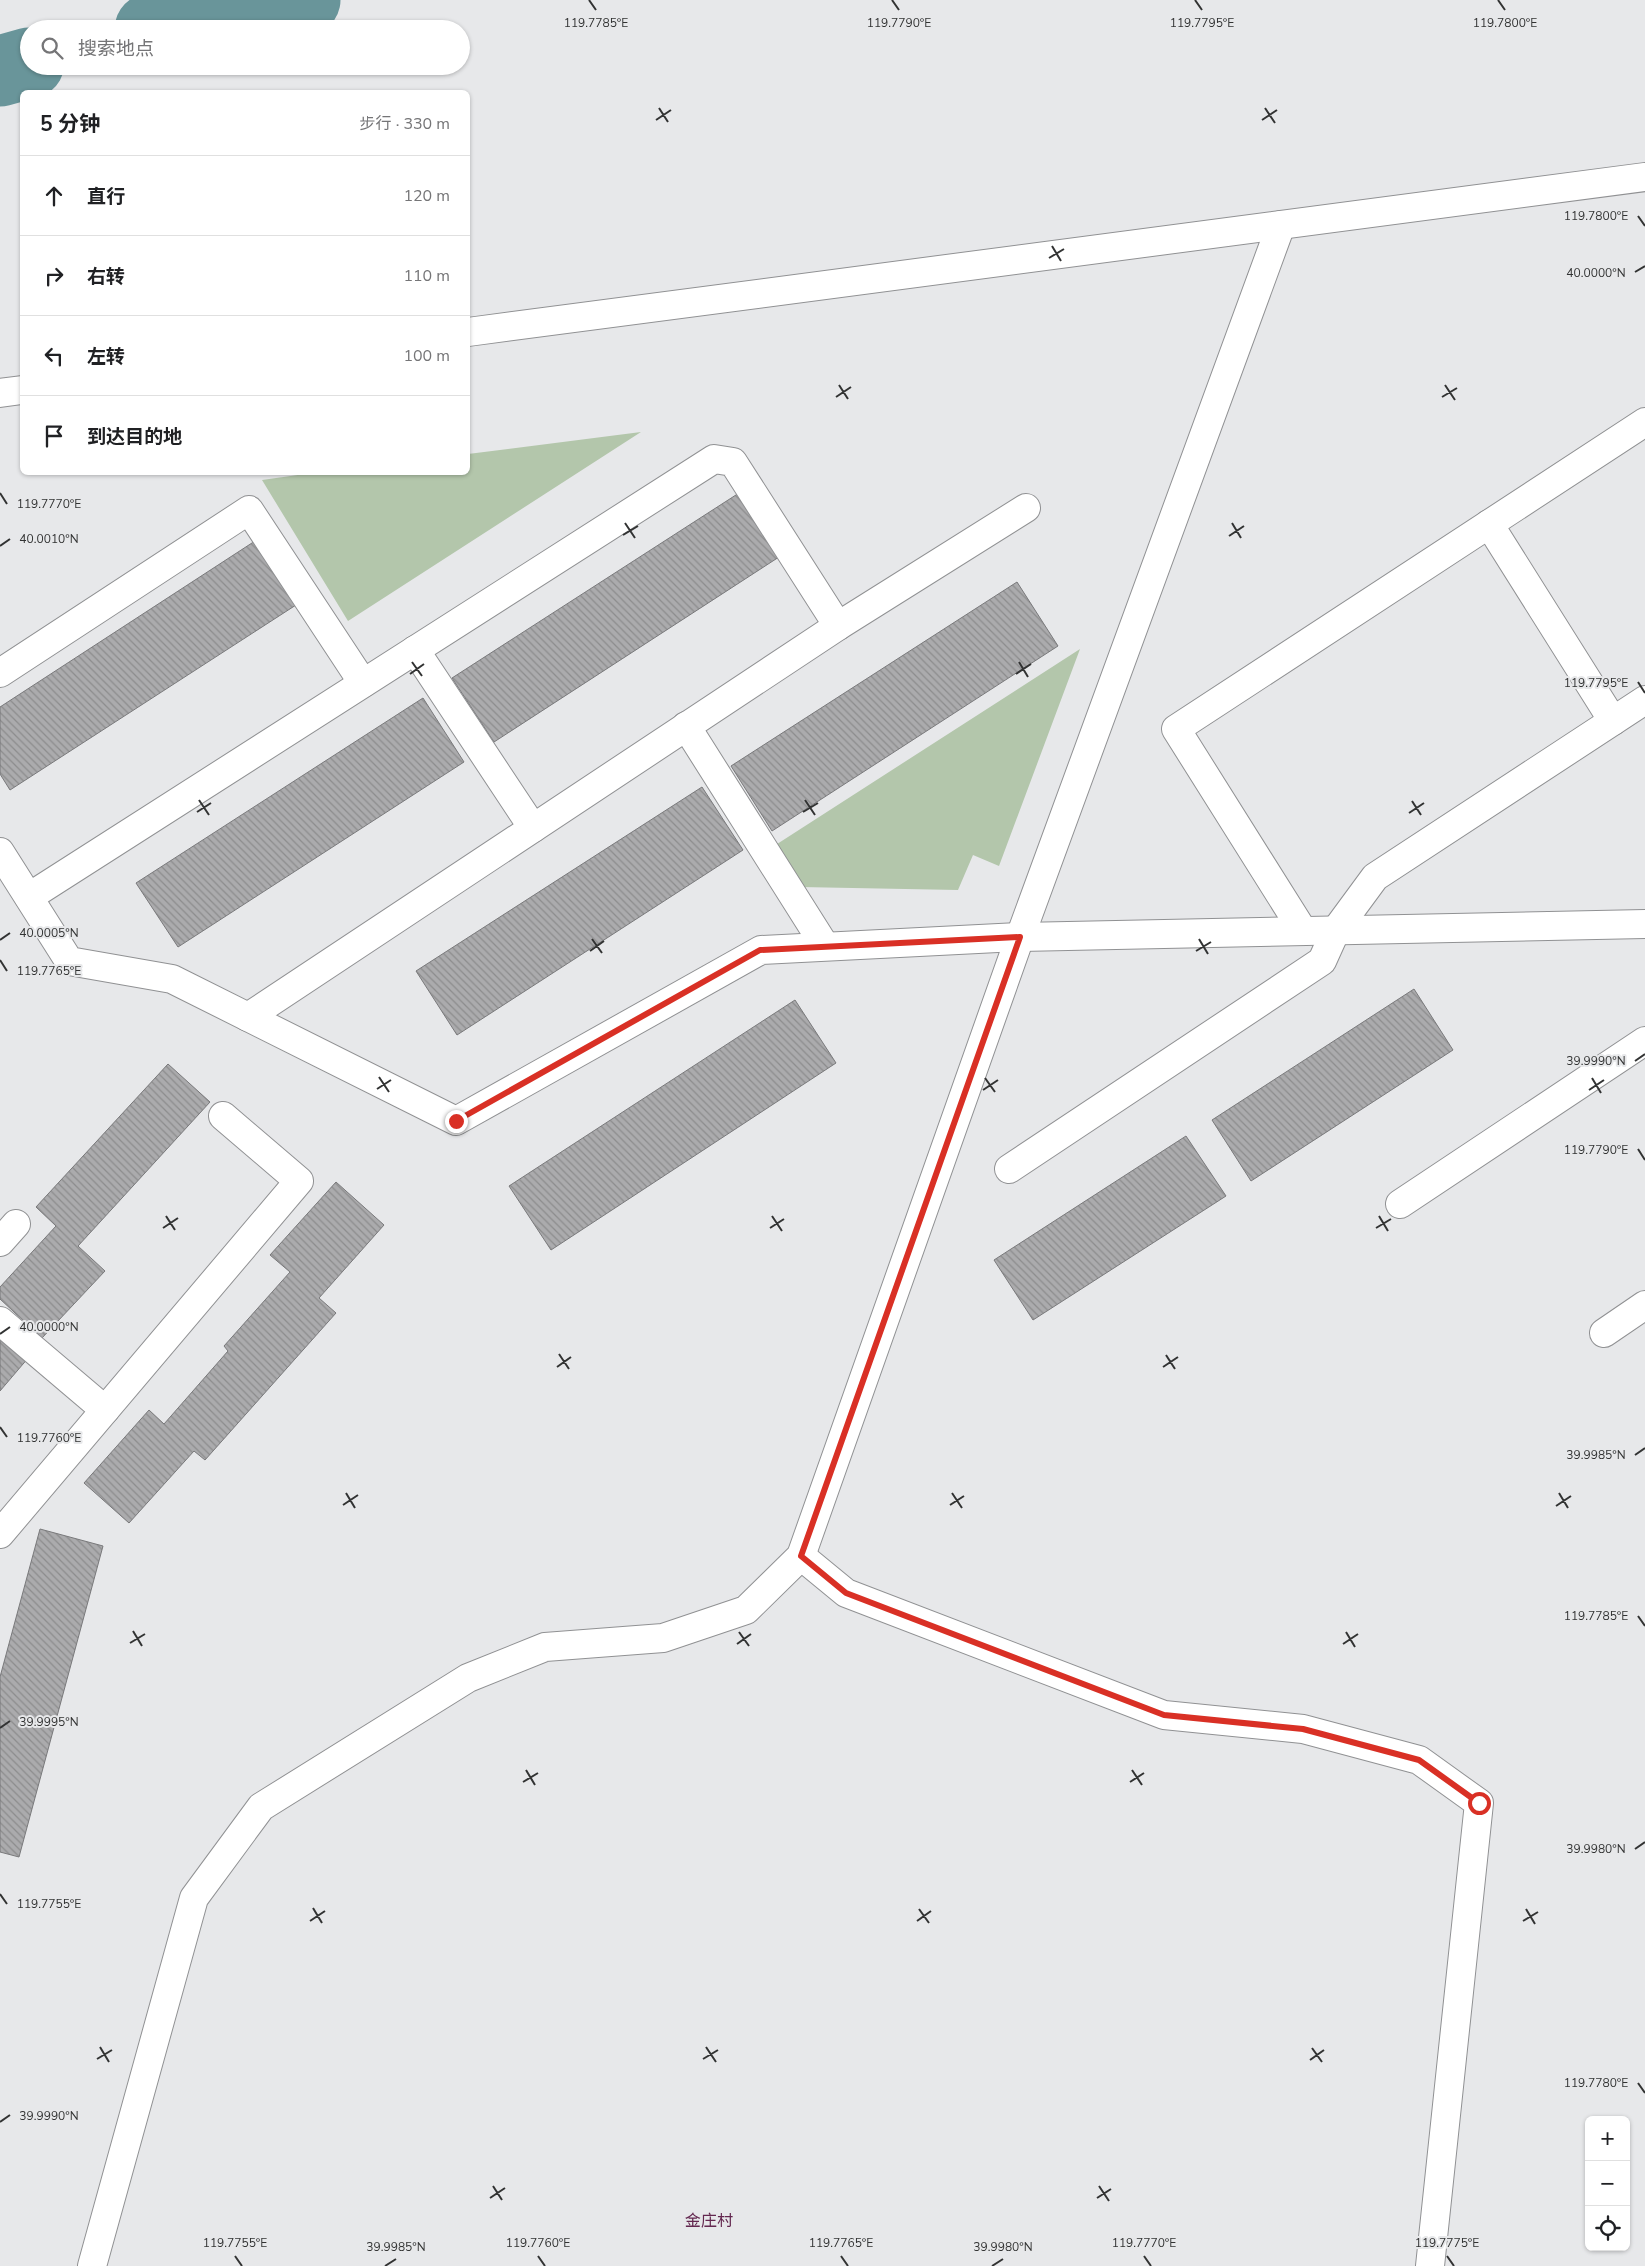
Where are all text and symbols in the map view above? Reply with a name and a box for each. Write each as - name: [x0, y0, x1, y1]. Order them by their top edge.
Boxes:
- text: 119.7785°E: [564, 15, 628, 31]
- text: 119.7790°E: [867, 15, 931, 31]
- text: 119.7795°E: [1170, 15, 1234, 31]
- text: 119.7800°E: [1473, 15, 1537, 31]
- search box: [20, 20, 470, 75]
- icon: search: [38, 34, 66, 62]
- text: 搜索地点: [78, 36, 154, 62]
- text: 5 分钟: [40, 110, 100, 138]
- text: 步行 · 330 m: [360, 113, 450, 135]
- icon: ahead: [40, 182, 68, 210]
- text: 直行: [87, 184, 125, 210]
- text: 120 m: [403, 185, 450, 207]
- text: 119.7800°E: [1564, 208, 1628, 224]
- icon: right: [40, 262, 68, 290]
- text: 右转: [87, 264, 125, 290]
- text: 110 m: [403, 265, 450, 287]
- text: 40.0000°N: [1566, 265, 1626, 281]
- icon: left: [40, 342, 68, 370]
- text: 左转: [87, 344, 125, 370]
- text: 100 m: [403, 345, 450, 367]
- icon: arrive: [40, 422, 68, 450]
- text: 到达目的地: [87, 424, 182, 450]
- text: 119.7770°E: [17, 496, 81, 512]
- text: 40.0010°N: [19, 531, 79, 547]
- text: 119.7795°E: [1564, 675, 1628, 691]
- text: 40.0005°N: [19, 925, 79, 941]
- text: 119.7765°E: [17, 963, 81, 979]
- text: 39.9990°N: [1566, 1053, 1626, 1069]
- route end: [445, 1110, 468, 1133]
- text: 119.7790°E: [1564, 1142, 1628, 1158]
- text: 40.0000°N: [19, 1319, 79, 1335]
- text: 119.7760°E: [17, 1430, 81, 1446]
- text: 39.9985°N: [1566, 1447, 1626, 1463]
- text: 119.7785°E: [1564, 1608, 1628, 1624]
- text: 39.9995°N: [19, 1714, 79, 1730]
- route start: [1468, 1792, 1491, 1815]
- text: 39.9980°N: [1566, 1841, 1626, 1857]
- text: 119.7755°E: [17, 1896, 81, 1912]
- text: 119.7780°E: [1564, 2075, 1628, 2091]
- text: 39.9990°N: [19, 2108, 79, 2124]
- map controls: [1585, 2116, 1630, 2251]
- button: +: [1585, 2116, 1630, 2161]
- button: −: [1585, 2161, 1630, 2206]
- button: locate: [1585, 2206, 1630, 2251]
- district label: 金庄村: [685, 2210, 733, 2232]
- text: 119.7755°E: [203, 2235, 267, 2251]
- text: 119.7760°E: [506, 2235, 570, 2251]
- text: 119.7765°E: [809, 2235, 873, 2251]
- text: 119.7770°E: [1112, 2235, 1176, 2251]
- text: 119.7775°E: [1415, 2235, 1479, 2251]
- text: 39.9985°N: [366, 2239, 426, 2255]
- text: 39.9980°N: [973, 2239, 1033, 2255]

